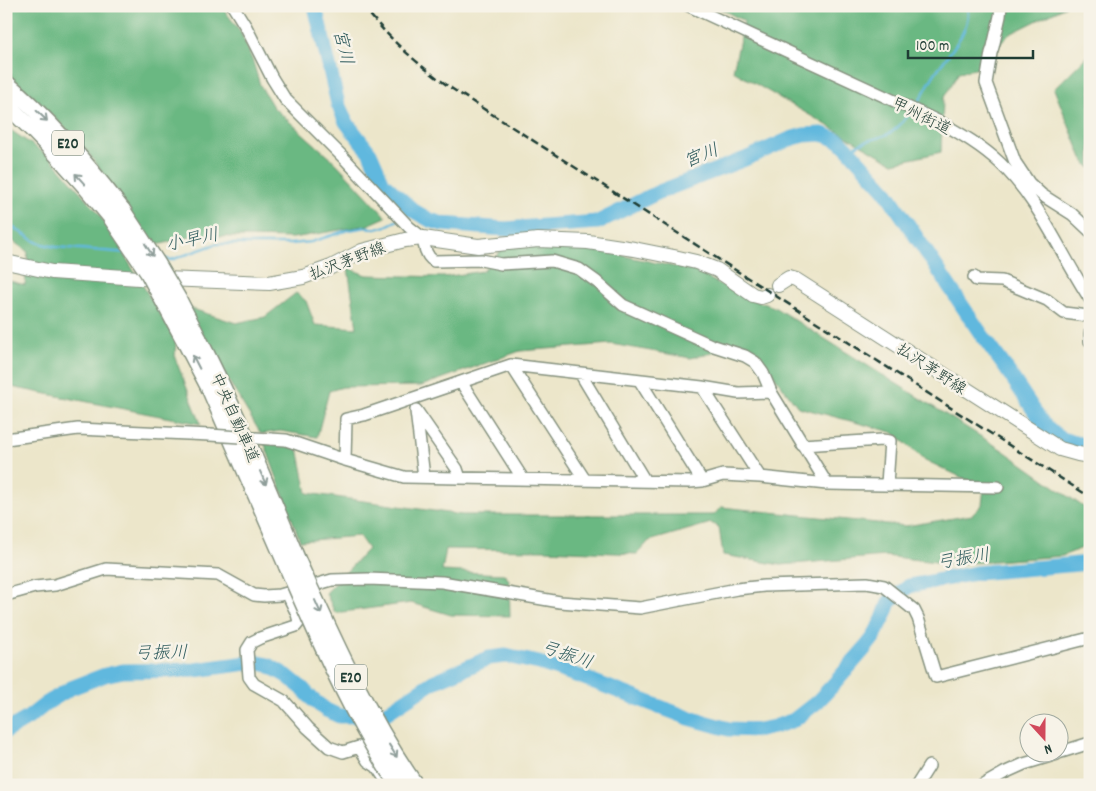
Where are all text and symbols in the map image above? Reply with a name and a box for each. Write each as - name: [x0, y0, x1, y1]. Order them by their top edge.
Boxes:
- water label: 宮川: [325, 27, 358, 68]
- scale bar: [908, 28, 1034, 60]
- text: 100 m: [916, 36, 949, 58]
- street label: 甲州街道: [887, 93, 955, 142]
- one-way arrow: [36, 110, 48, 122]
- road number: E20: [52, 130, 84, 156]
- water label: 宮川: [681, 139, 723, 176]
- one-way arrow: [74, 172, 85, 185]
- water label: 小早川: [164, 224, 222, 259]
- street label: 払沢茅野線: [306, 237, 389, 287]
- one-way arrow: [144, 243, 154, 257]
- street label: 払沢茅野線: [891, 339, 970, 402]
- one-way arrow: [191, 355, 200, 370]
- street label: 中央自動車道: [204, 369, 264, 467]
- one-way arrow: [259, 470, 268, 485]
- water label: 弓振川: [935, 544, 992, 577]
- one-way arrow: [314, 599, 324, 614]
- water label: 弓振川: [537, 636, 596, 677]
- water label: 弓振川: [134, 642, 188, 667]
- road number: E20: [335, 664, 367, 690]
- north arrow: [1018, 714, 1068, 764]
- text: N: [1041, 738, 1055, 759]
- one-way arrow: [388, 744, 398, 758]

